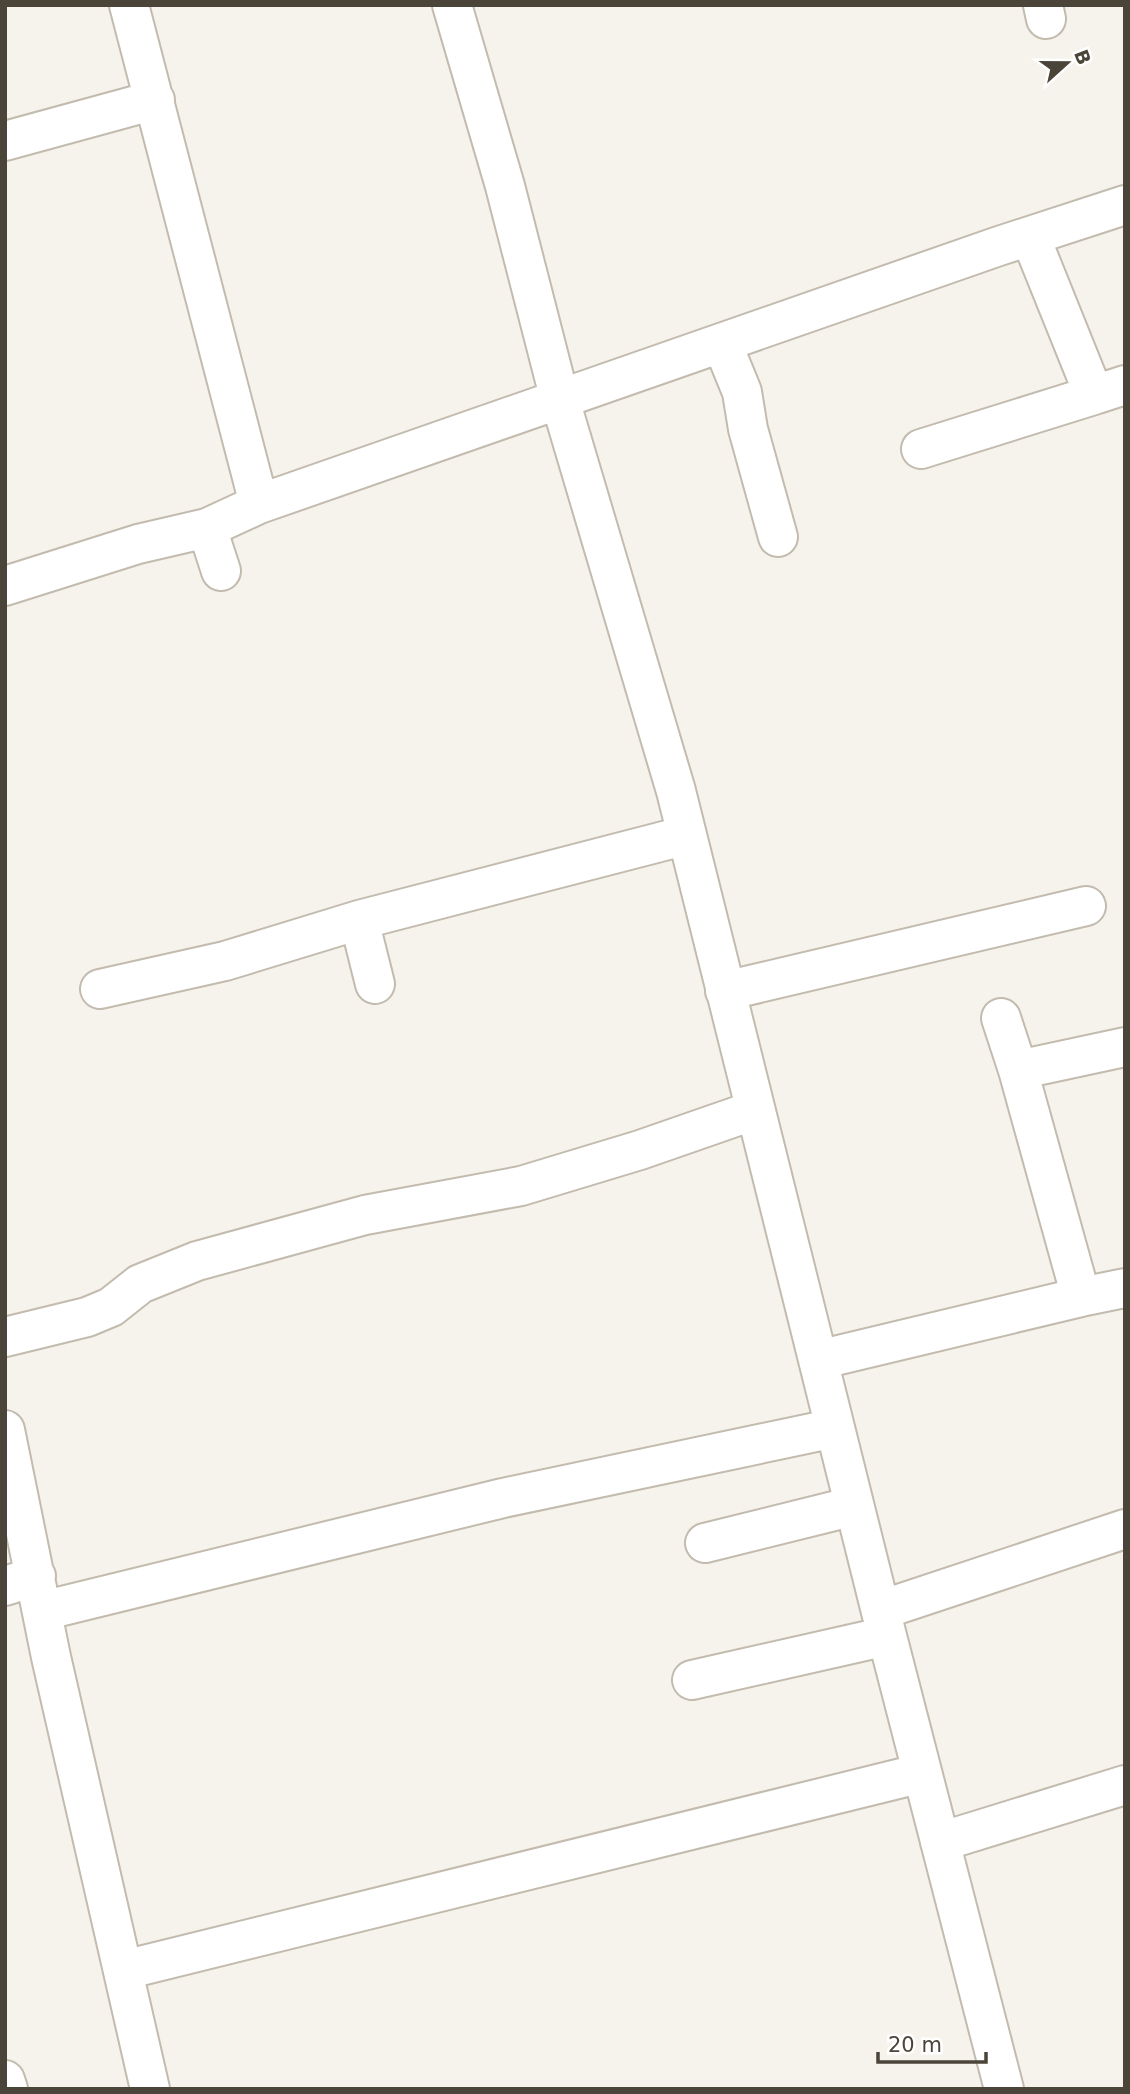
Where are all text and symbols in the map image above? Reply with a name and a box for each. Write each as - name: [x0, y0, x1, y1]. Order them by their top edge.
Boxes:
- north arrow: [1032, 28, 1102, 98]
- text: B: [1070, 46, 1096, 68]
- scale bar: [878, 2021, 986, 2064]
- text: 20 m: [888, 2033, 942, 2057]

